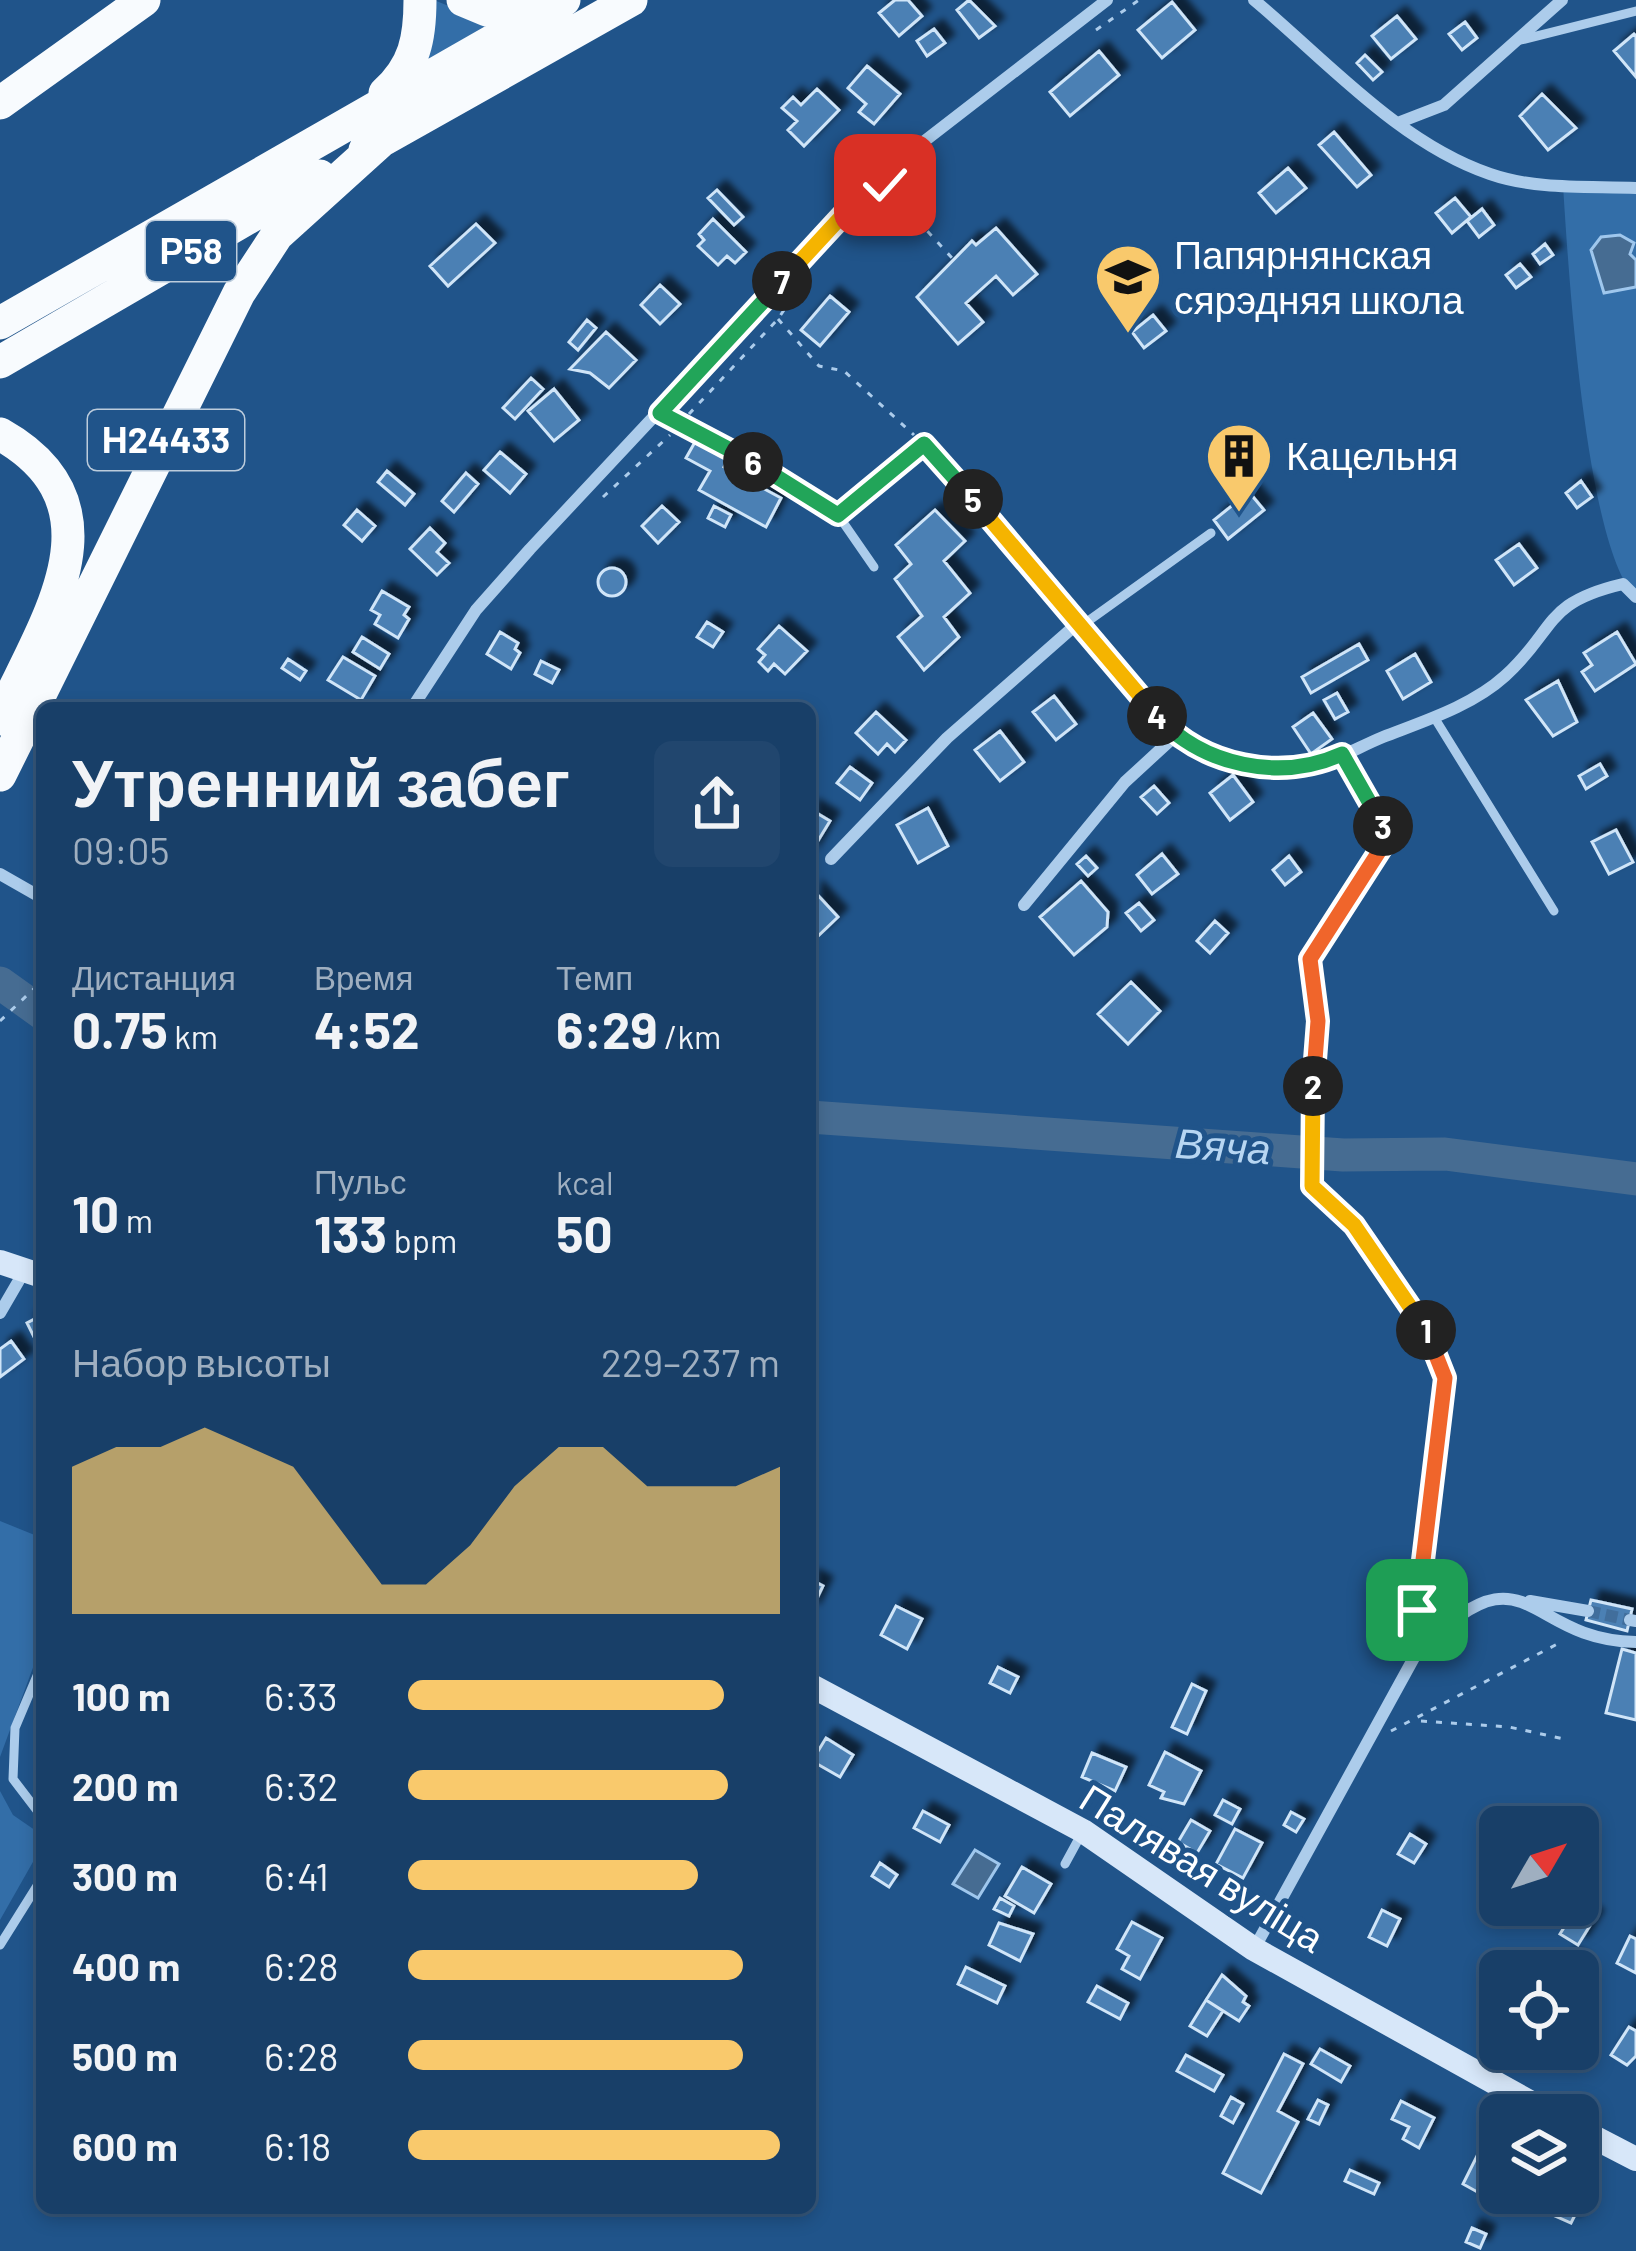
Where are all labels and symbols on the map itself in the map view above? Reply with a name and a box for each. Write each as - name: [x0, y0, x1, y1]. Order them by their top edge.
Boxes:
- pin: [834, 134, 936, 236]
- road number: Р58: [146, 221, 236, 281]
- place label: Папярнянская сярэдняя школа: [1174, 230, 1464, 322]
- school or university icon: Папярнянская сярэдняя школа: [1093, 242, 1163, 336]
- pin: 7: [752, 251, 812, 311]
- road number: Н24433: [88, 410, 244, 470]
- building icon: Кацельня: [1204, 421, 1274, 515]
- place label: Кацельня: [1286, 431, 1458, 478]
- pin: 6: [723, 432, 783, 492]
- pin: 5: [943, 469, 1003, 529]
- pin: 4: [1127, 686, 1187, 746]
- pin: 3: [1353, 796, 1413, 856]
- pin: 2: [1283, 1056, 1343, 1116]
- water label: Вяча: [1174, 1116, 1273, 1172]
- pin: 1: [1396, 1300, 1456, 1360]
- pin: [1366, 1559, 1468, 1661]
- street label: Палявая вуліца: [1072, 1773, 1334, 1961]
- north arrow: [1479, 1806, 1599, 1926]

